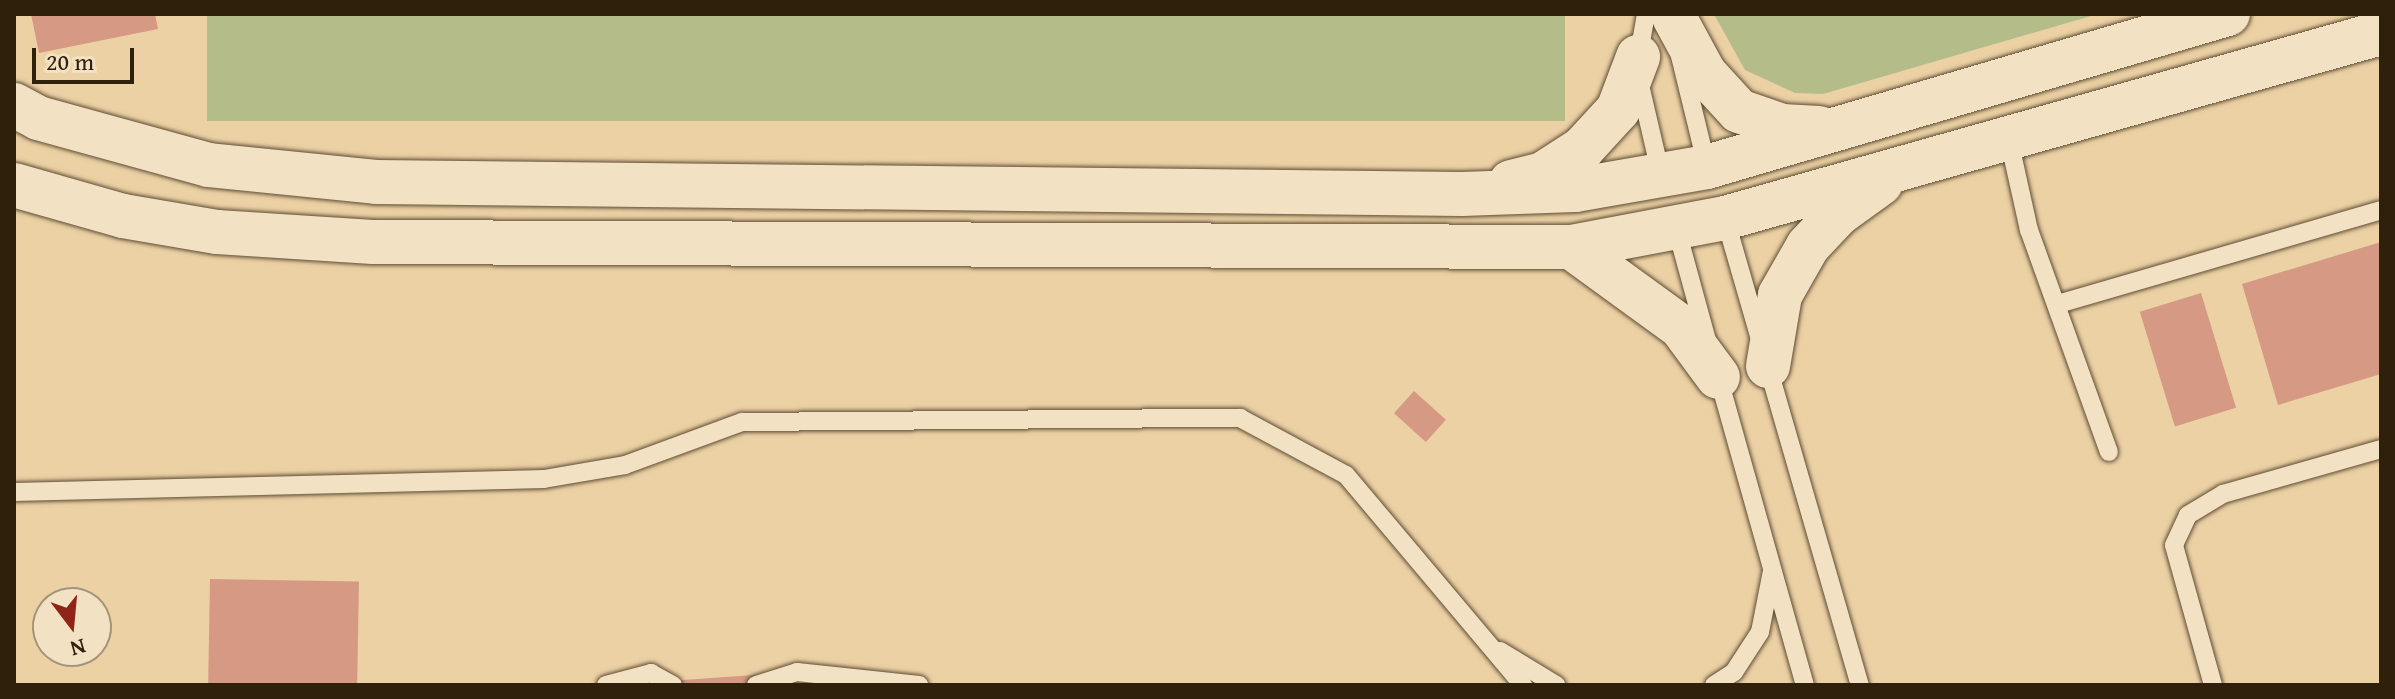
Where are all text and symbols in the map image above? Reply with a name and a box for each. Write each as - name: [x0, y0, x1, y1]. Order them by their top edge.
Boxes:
- scale bar: [36, 32, 138, 82]
- text: 20 m: [46, 44, 94, 79]
- north arrow: [32, 587, 112, 667]
- text: N: [67, 631, 90, 666]

